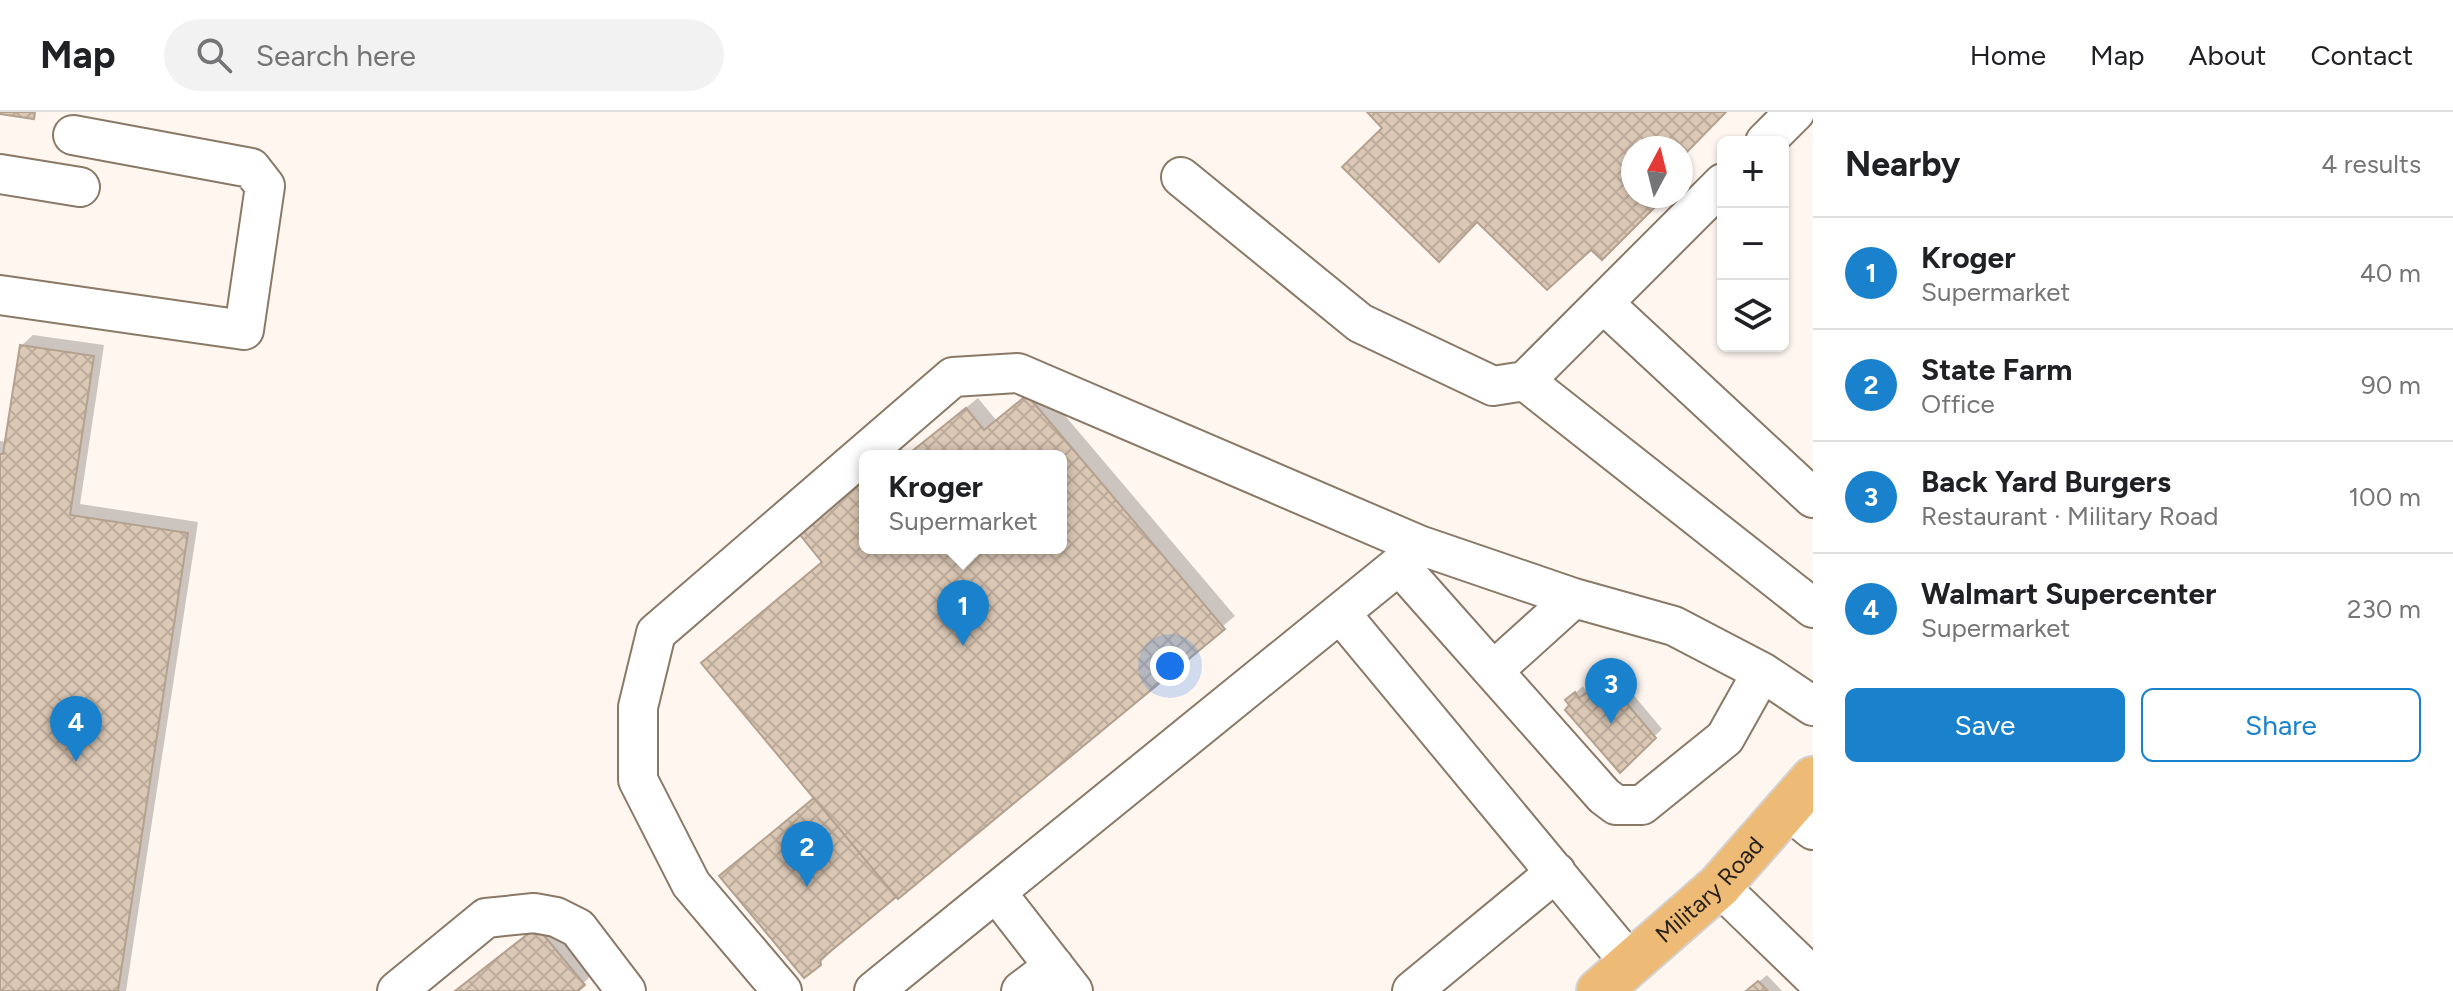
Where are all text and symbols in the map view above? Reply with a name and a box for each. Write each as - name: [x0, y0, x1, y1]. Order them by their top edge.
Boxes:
- search box: [164, 19, 724, 91]
- text: Map: [40, 32, 116, 78]
- icon: search: [192, 33, 236, 77]
- text: Search here: [256, 37, 416, 74]
- text: Home: [1970, 38, 2046, 72]
- text: Map: [2090, 38, 2145, 72]
- text: About: [2189, 38, 2266, 72]
- text: Contact: [2310, 38, 2413, 72]
- north arrow: [1621, 136, 1693, 208]
- map controls: [1717, 136, 1789, 352]
- button: +: [1717, 136, 1789, 208]
- text: Nearby: [1845, 144, 1960, 185]
- text: 4 results: [2321, 148, 2421, 180]
- button: −: [1717, 208, 1789, 280]
- text: Kroger: [1921, 239, 2016, 276]
- text: 1: [1866, 257, 1876, 289]
- text: 40 m: [2360, 257, 2421, 289]
- text: Supermarket: [1921, 276, 2070, 308]
- button: layers: [1717, 280, 1789, 352]
- text: State Farm: [1921, 351, 2072, 388]
- text: 2: [1863, 369, 1879, 401]
- text: 90 m: [2361, 369, 2421, 401]
- text: Office: [1921, 388, 1995, 420]
- popup: [859, 450, 1067, 554]
- text: Back Yard Burgers: [1921, 463, 2171, 500]
- text: Kroger: [888, 468, 983, 505]
- text: 3: [1864, 481, 1878, 513]
- text: 100 m: [2348, 481, 2421, 513]
- text: Restaurant · Military Road: [1921, 500, 2219, 532]
- text: Supermarket: [888, 505, 1038, 537]
- text: Walmart Supercenter: [1921, 575, 2216, 612]
- pin: 1: [937, 580, 989, 646]
- text: 4: [1863, 593, 1879, 625]
- text: 230 m: [2347, 593, 2421, 625]
- text: Supermarket: [1921, 612, 2070, 644]
- your location: [1150, 646, 1190, 686]
- pin: 3: [1585, 658, 1637, 724]
- button: Save: [1845, 688, 2125, 762]
- button: Share: [2141, 688, 2421, 762]
- pin: 4: [50, 696, 102, 762]
- pin: 2: [781, 821, 833, 887]
- street label: Military Road: [1649, 831, 1769, 949]

